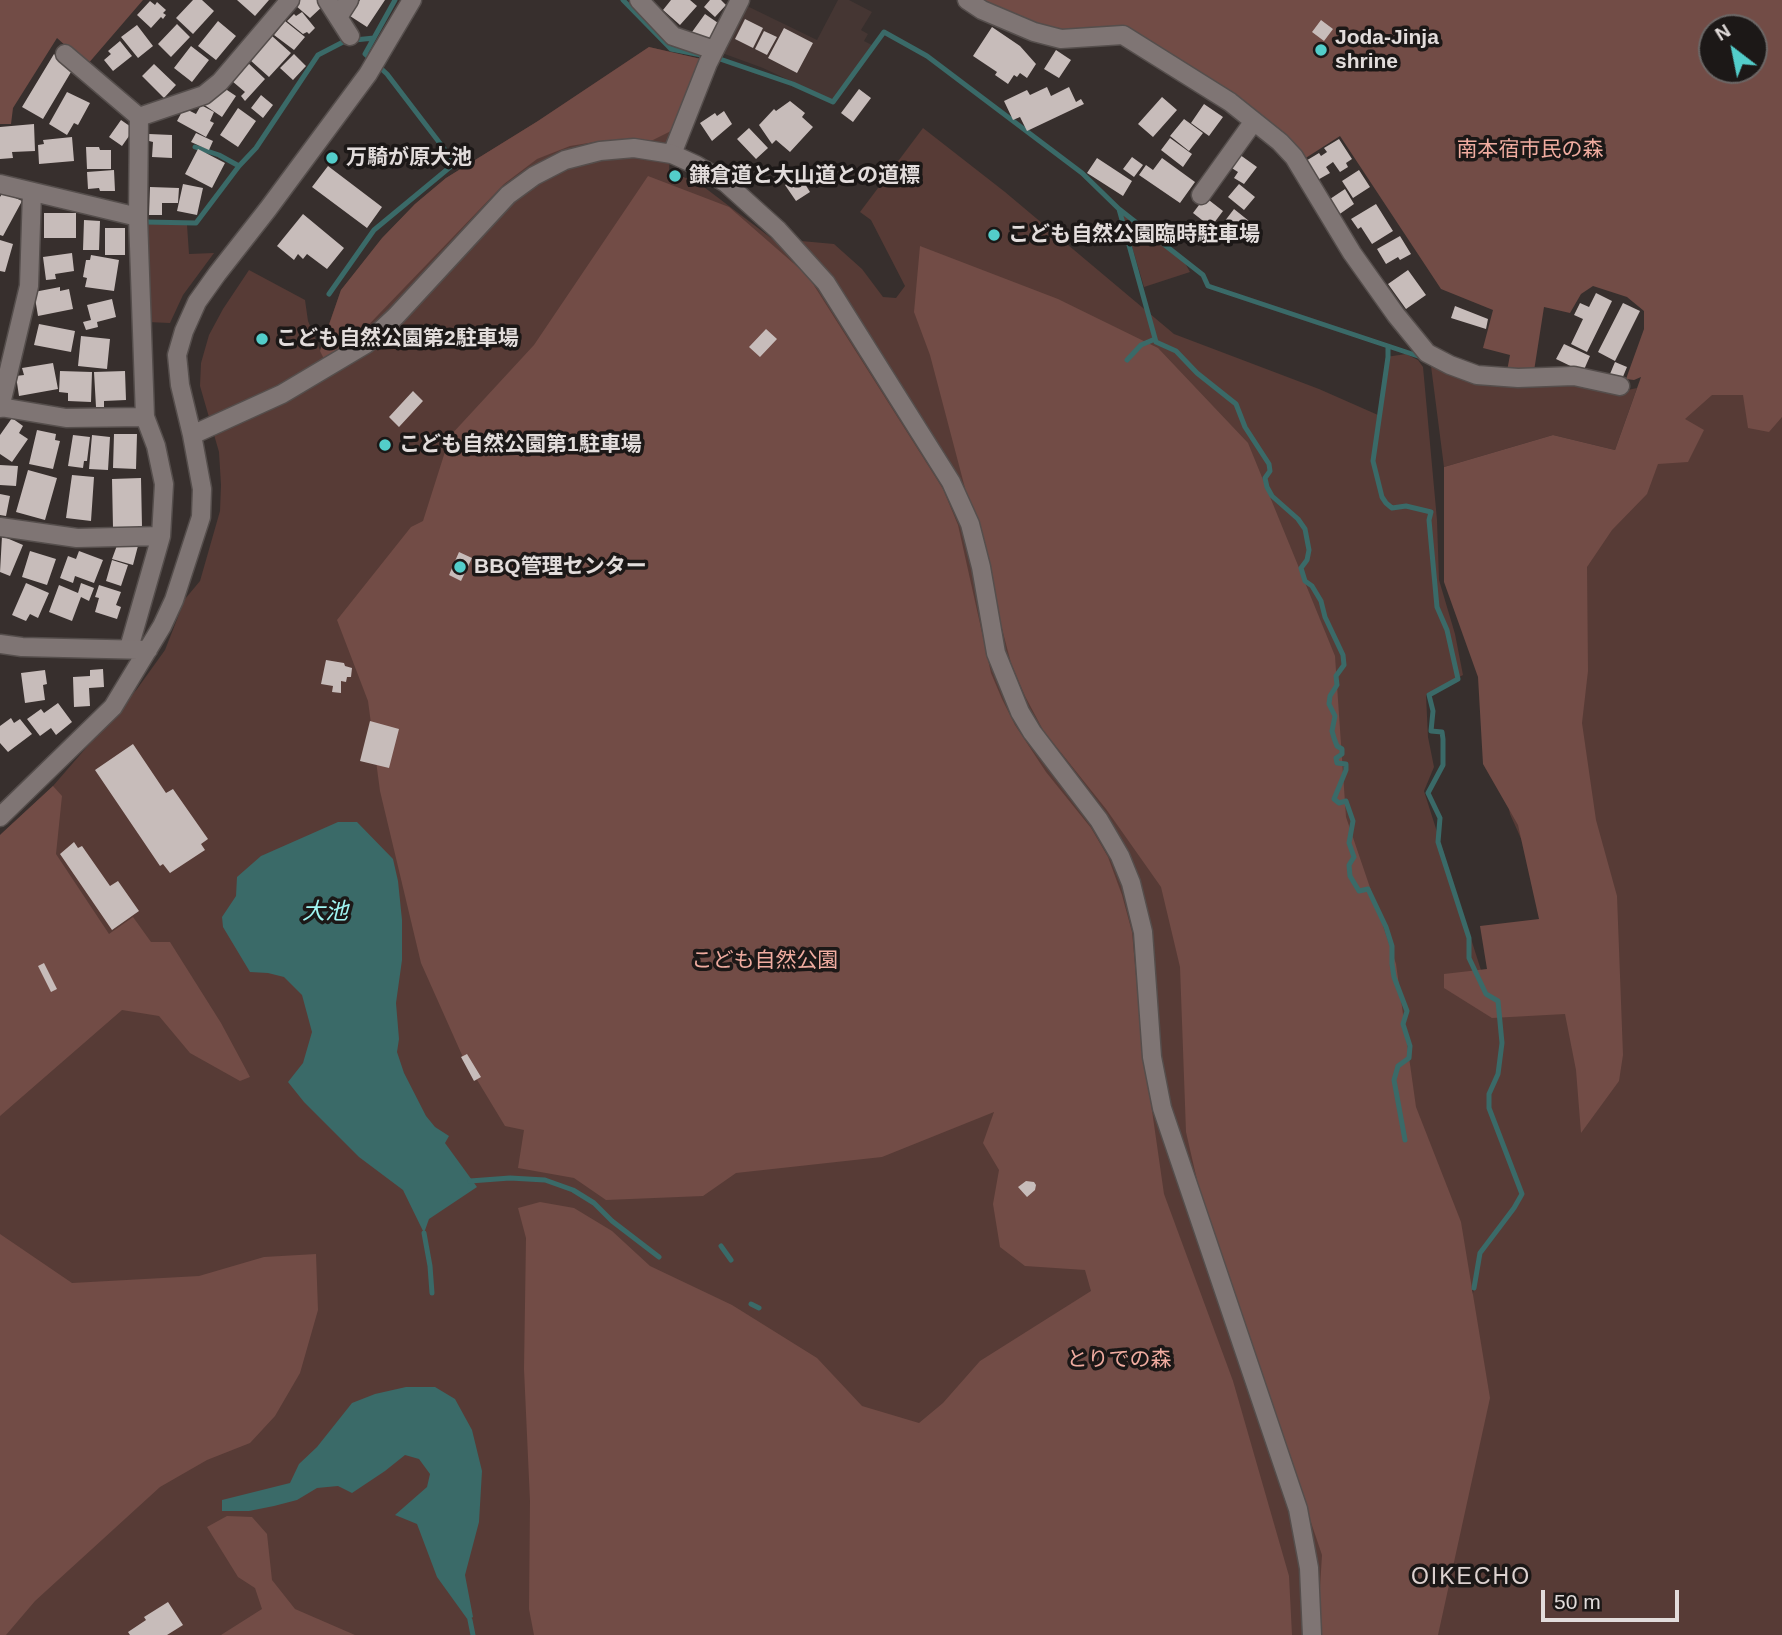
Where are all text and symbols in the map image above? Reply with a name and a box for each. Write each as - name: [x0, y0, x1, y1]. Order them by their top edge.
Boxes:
- north arrow: [1698, 14, 1768, 84]
- text: N: [1711, 20, 1734, 45]
- place label: Joda-Jinja shrine: [1335, 25, 1439, 75]
- marker: Joda-Jinja shrine: [1313, 42, 1329, 58]
- park label: 南本宿市民の森: [1457, 137, 1603, 163]
- place label: 万騎が原大池: [346, 145, 472, 171]
- marker: 万騎が原大池: [324, 150, 340, 166]
- place label: 鎌倉道と大山道との道標: [689, 163, 920, 189]
- marker: 鎌倉道と大山道との道標: [667, 168, 683, 184]
- place label: こども自然公園臨時駐車場: [1008, 222, 1260, 248]
- marker: こども自然公園臨時駐車場: [986, 227, 1002, 243]
- place label: こども自然公園第2駐車場: [276, 326, 519, 352]
- marker: こども自然公園第2駐車場: [254, 331, 270, 347]
- place label: こども自然公園第1駐車場: [399, 432, 642, 458]
- marker: こども自然公園第1駐車場: [377, 437, 393, 453]
- place label: BBQ管理センター: [474, 554, 647, 580]
- marker: BBQ管理センター: [452, 559, 468, 575]
- water label: 大池: [302, 899, 348, 927]
- park label: こども自然公園: [692, 948, 838, 974]
- park label: とりでの森: [1067, 1347, 1171, 1373]
- district label: OIKECHO: [1412, 1564, 1530, 1592]
- scale bar: [1544, 1576, 1682, 1620]
- text: 50 m: [1554, 1590, 1601, 1613]

